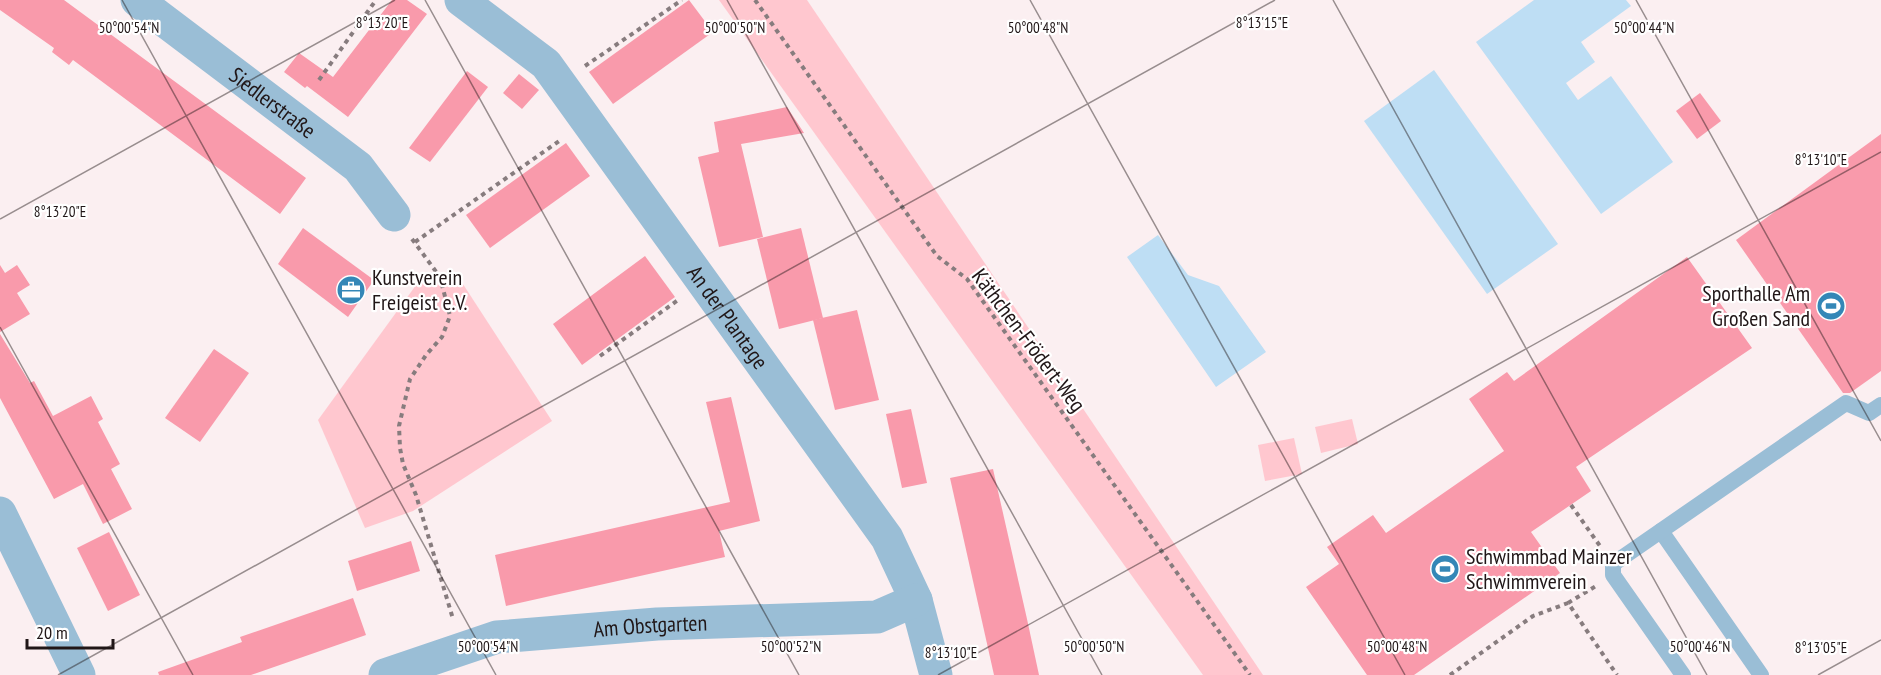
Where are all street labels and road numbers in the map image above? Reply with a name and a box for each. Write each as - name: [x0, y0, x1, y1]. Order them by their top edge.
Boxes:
- street label: Siedlerstraße: [224, 61, 321, 144]
- street label: An der Plantage: [681, 260, 775, 374]
- street label: Käthchen-Frödert-Weg: [966, 263, 1092, 417]
- street label: Am Obstgarten: [592, 608, 708, 643]

